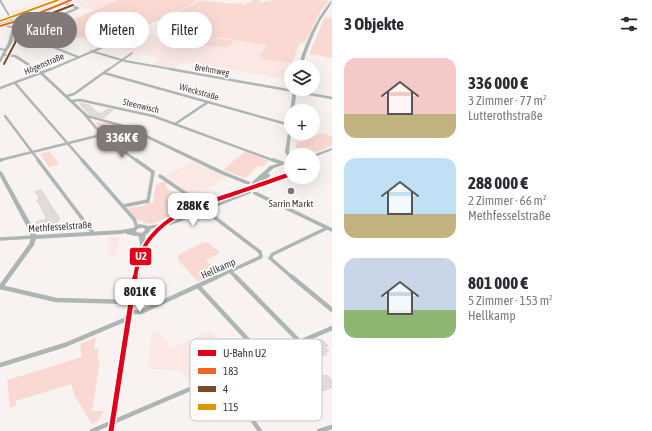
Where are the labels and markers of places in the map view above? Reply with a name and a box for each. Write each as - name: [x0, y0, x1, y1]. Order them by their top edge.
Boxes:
- pin: 336K €: [89, 125, 155, 159]
- marker: Sarrin Markt: [286, 186, 296, 196]
- pin: 288K €: [160, 193, 226, 227]
- place label: Sarrin Markt: [269, 198, 314, 209]
- pin: 801K €: [107, 279, 173, 313]

